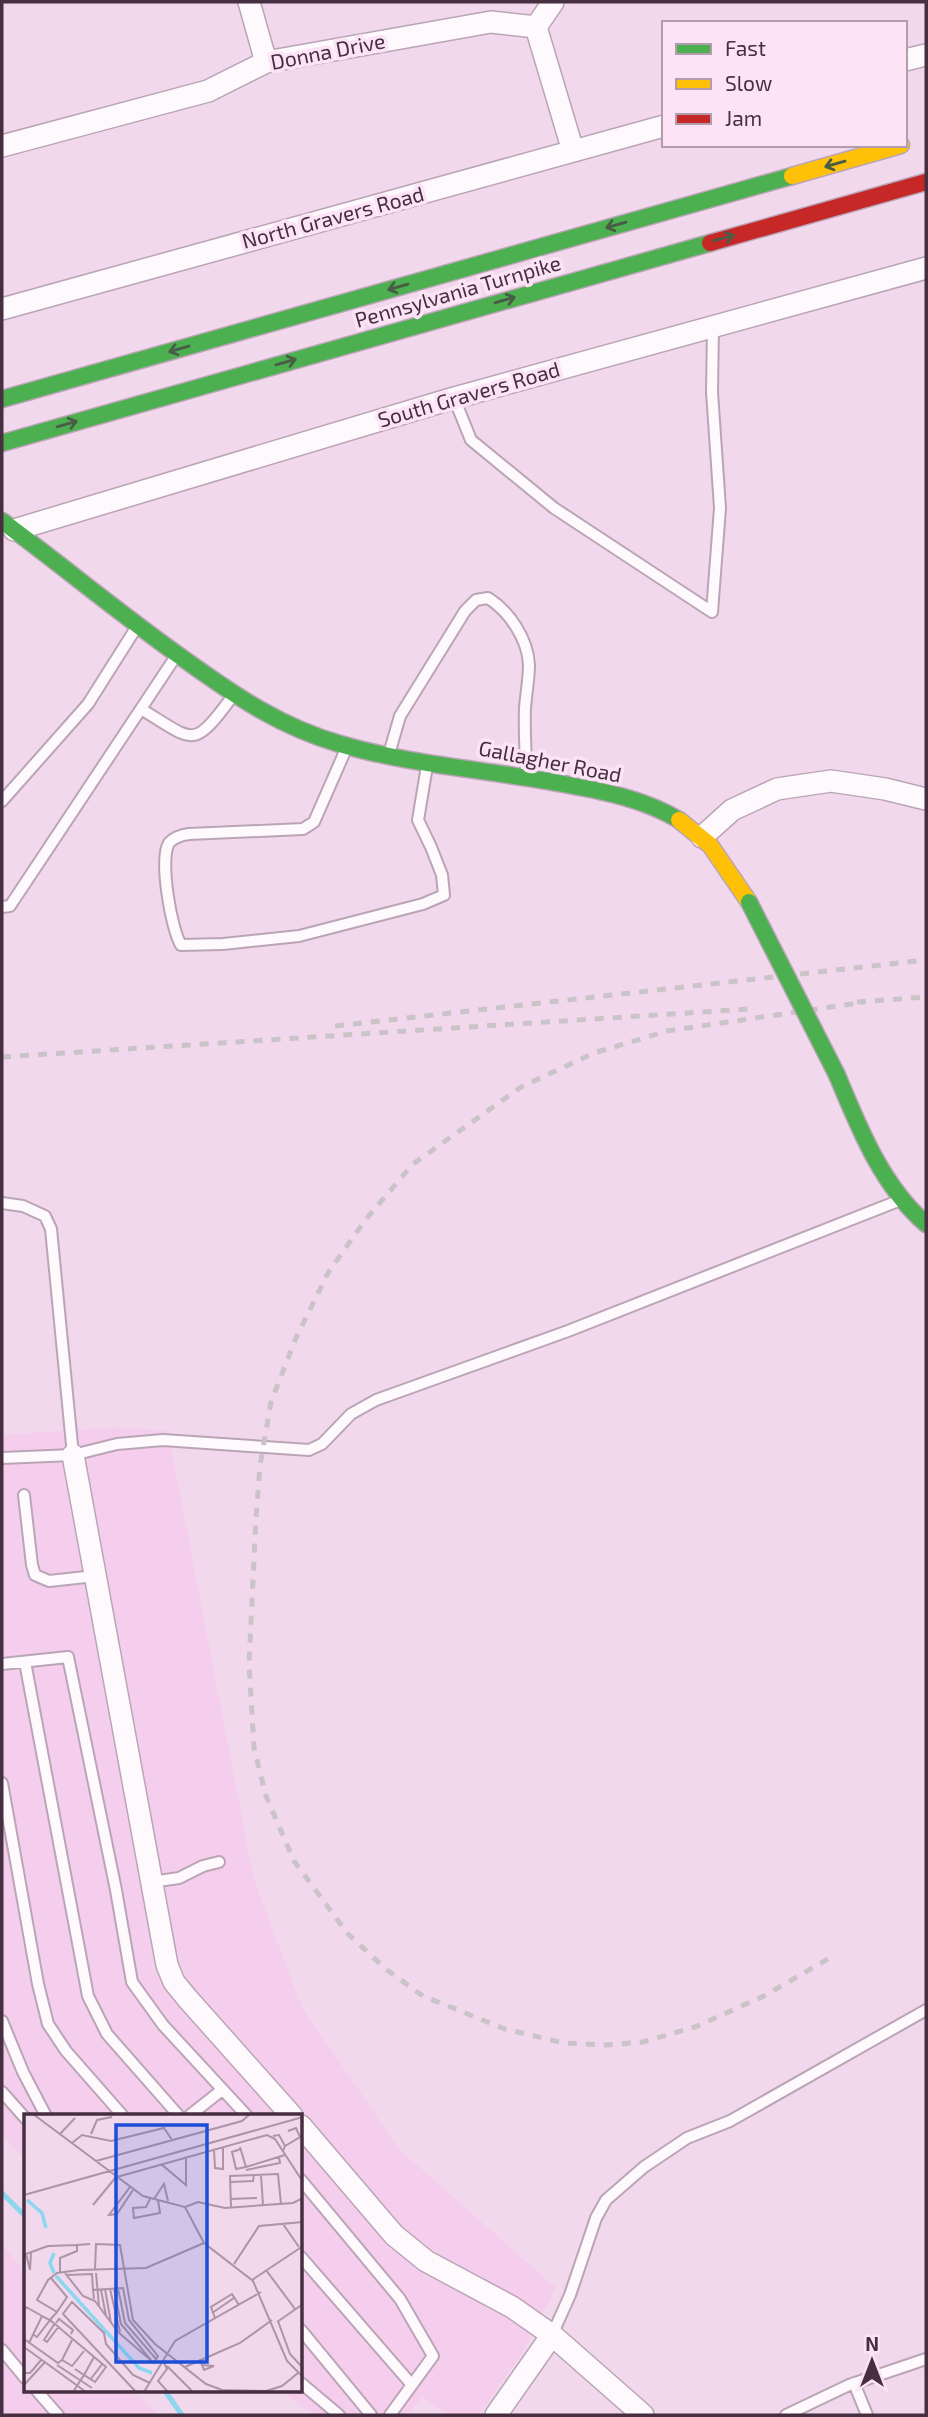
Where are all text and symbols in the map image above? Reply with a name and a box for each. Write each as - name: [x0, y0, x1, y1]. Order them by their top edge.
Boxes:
- legend: [662, 21, 907, 147]
- street label: Donna Drive: [268, 27, 387, 74]
- text: Fast: [725, 35, 766, 60]
- text: Slow: [725, 70, 772, 95]
- text: Jam: [725, 105, 762, 130]
- one-way arrow: [825, 158, 847, 171]
- street label: North Gravers Road: [239, 180, 426, 253]
- one-way arrow: [606, 220, 628, 233]
- one-way arrow: [712, 231, 735, 244]
- street label: Pennsylvania Turnpike: [352, 249, 563, 332]
- one-way arrow: [387, 282, 409, 295]
- one-way arrow: [493, 293, 516, 306]
- one-way arrow: [168, 343, 190, 356]
- one-way arrow: [274, 355, 297, 368]
- street label: South Gravers Road: [375, 356, 562, 432]
- one-way arrow: [56, 417, 78, 430]
- street label: Gallagher Road: [477, 734, 624, 787]
- inset map: [24, 2114, 303, 2392]
- north arrow: [837, 2326, 907, 2396]
- text: N: [865, 2332, 879, 2355]

